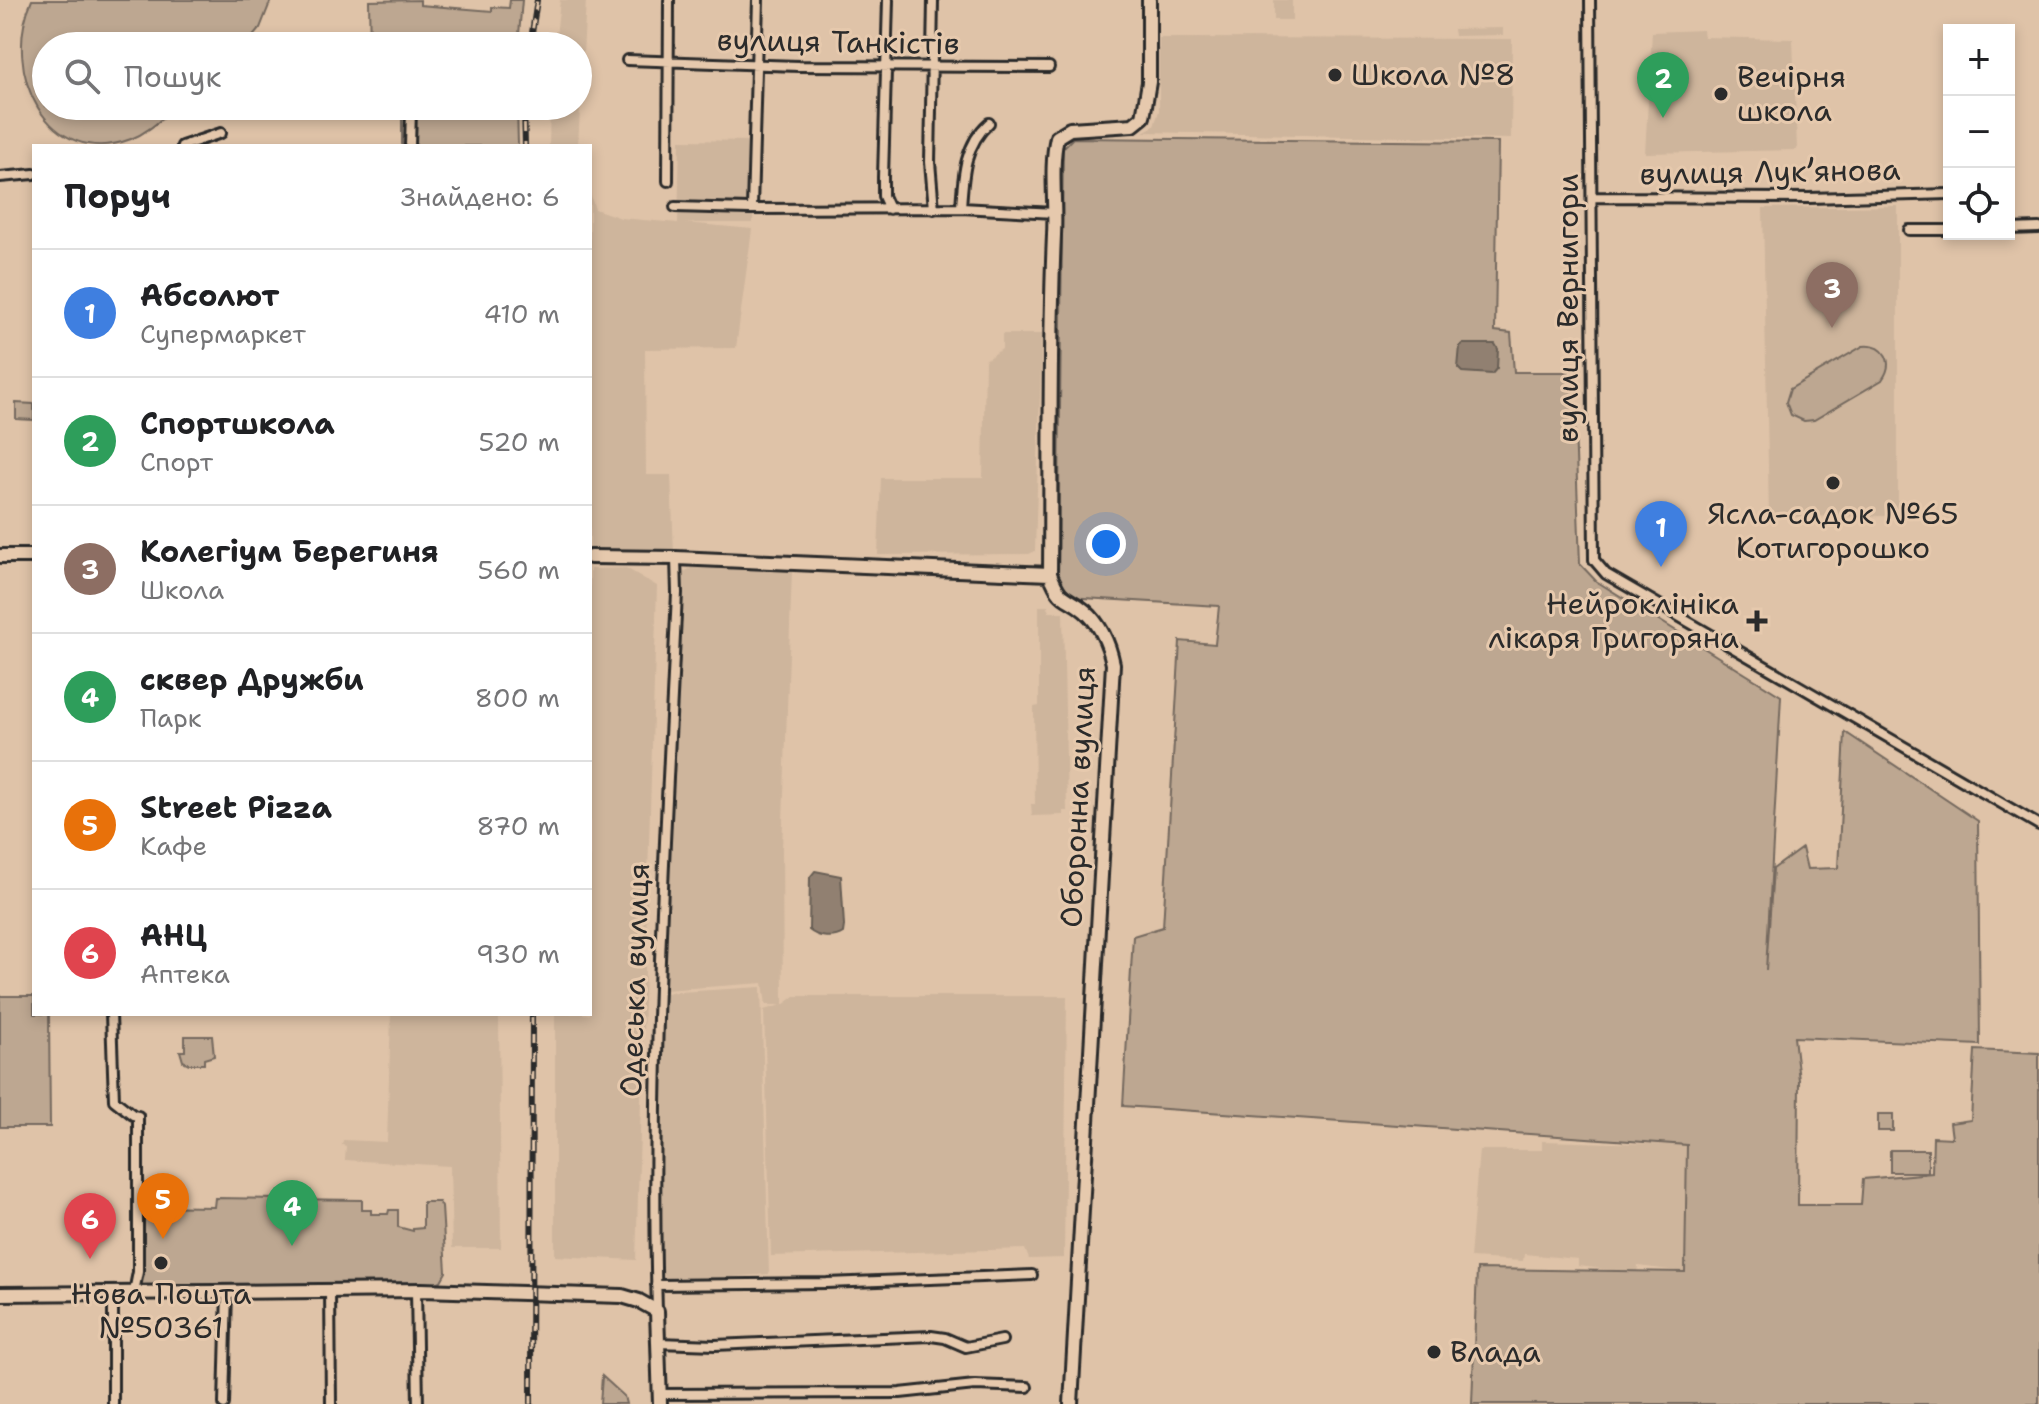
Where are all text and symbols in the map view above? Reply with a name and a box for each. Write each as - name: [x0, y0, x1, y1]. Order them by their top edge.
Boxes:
- street label: вулиця Танкістів: [716, 19, 960, 64]
- map controls: [1943, 24, 2015, 240]
- button: +: [1943, 24, 2015, 96]
- search box: [32, 32, 592, 120]
- pin: 2: [1637, 52, 1689, 118]
- icon: search: [60, 54, 104, 98]
- place label: Школа №8: [1351, 54, 1516, 95]
- text: Пошук: [124, 56, 221, 97]
- place label: Вечірня школа: [1737, 56, 1846, 131]
- marker: Школа №8: [1326, 66, 1344, 84]
- marker: Вечірня школа: [1712, 85, 1730, 103]
- button: −: [1943, 96, 2015, 168]
- street label: вулиця Лукʼянова: [1639, 149, 1901, 194]
- button: locate: [1943, 168, 2015, 240]
- text: Поруч: [64, 173, 171, 219]
- street label: вулиця Вернигори: [1547, 173, 1588, 443]
- text: Знайдено: 6: [401, 179, 560, 214]
- pin: 3: [1806, 262, 1858, 328]
- text: Абсолют: [140, 275, 279, 316]
- text: 1: [84, 296, 96, 331]
- text: 410 m: [483, 296, 560, 331]
- text: Супермаркет: [140, 316, 306, 351]
- text: Спортшкола: [140, 403, 335, 444]
- text: 2: [81, 424, 99, 459]
- text: 520 m: [479, 424, 560, 459]
- text: Спорт: [140, 444, 213, 479]
- marker: Ясла-садок №65 Котигорошко: [1824, 474, 1842, 492]
- place label: Ясла-садок №65 Котигорошко: [1707, 493, 1959, 568]
- pin: 1: [1635, 501, 1687, 567]
- your location: [1086, 524, 1126, 564]
- text: Колегіум Берегиня: [140, 531, 439, 572]
- text: 3: [81, 552, 99, 587]
- text: 560 m: [477, 552, 560, 587]
- text: Школа: [140, 572, 224, 607]
- place label: Нейроклініка лікаря Григоряна: [1488, 583, 1739, 658]
- marker: Нейроклініка лікаря Григоряна: [1746, 610, 1768, 632]
- text: сквер Дружби: [140, 659, 364, 700]
- street label: Оборонна вулиця: [1050, 665, 1105, 929]
- text: 4: [81, 680, 99, 715]
- text: 800 m: [475, 680, 560, 715]
- text: Парк: [140, 700, 202, 735]
- text: Street Pizza: [140, 787, 332, 828]
- text: 5: [82, 808, 98, 843]
- text: 870 m: [476, 808, 560, 843]
- text: Кафе: [140, 828, 207, 863]
- street label: Одеська вулиця: [610, 862, 659, 1098]
- text: АНЦ: [140, 915, 207, 956]
- text: 6: [81, 936, 99, 971]
- text: 930 m: [476, 936, 560, 971]
- text: Аптека: [140, 956, 230, 991]
- pin: 5: [137, 1173, 189, 1239]
- pin: 4: [266, 1180, 318, 1246]
- pin: 6: [64, 1193, 116, 1259]
- marker: Нова Пошта №50361: [152, 1254, 170, 1272]
- place label: Нова Пошта №50361: [71, 1273, 252, 1348]
- place label: Влада: [1450, 1331, 1541, 1372]
- marker: Влада: [1425, 1343, 1443, 1361]

